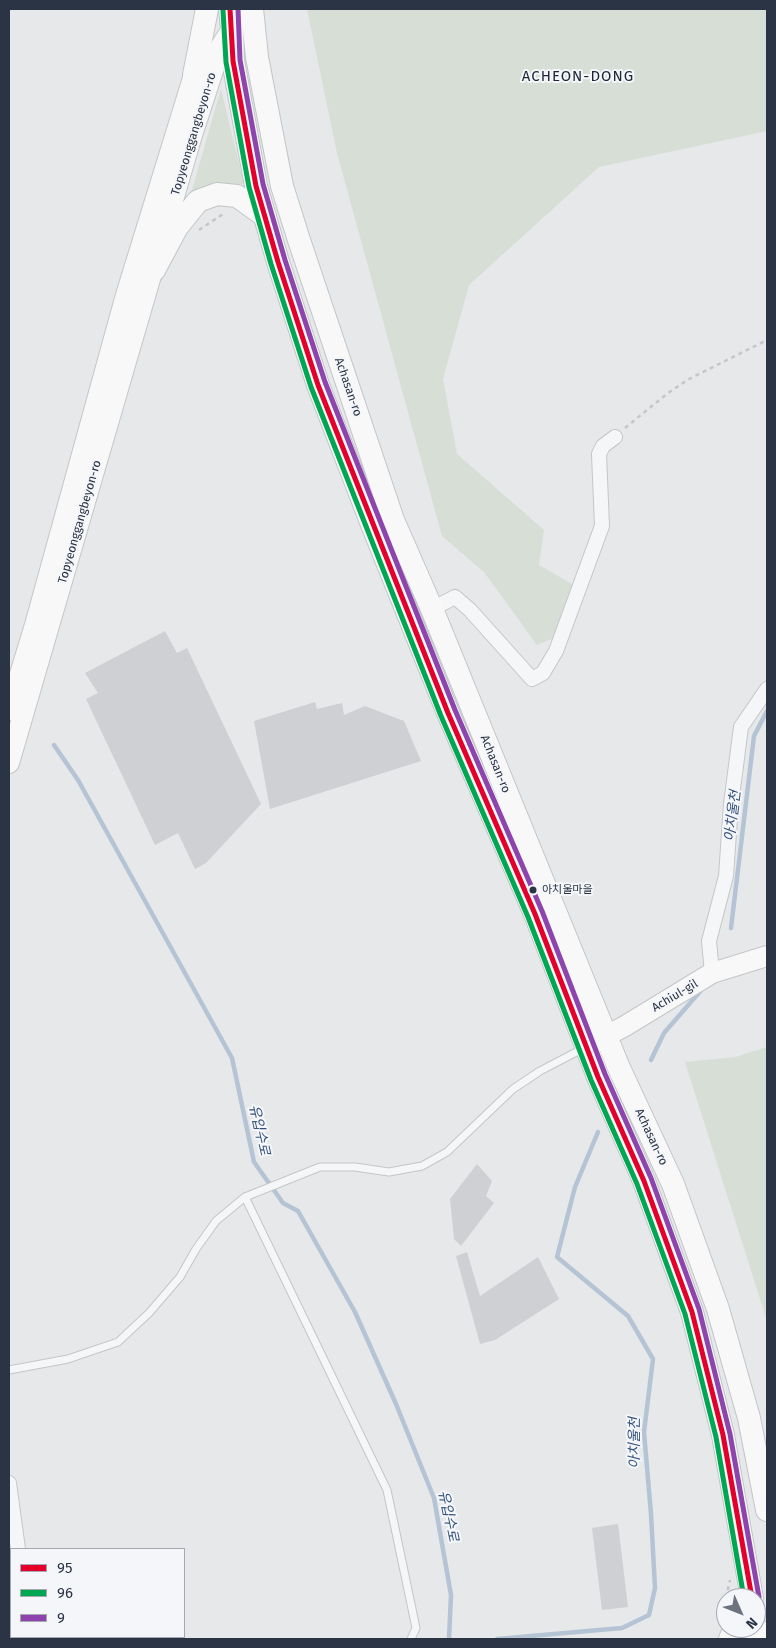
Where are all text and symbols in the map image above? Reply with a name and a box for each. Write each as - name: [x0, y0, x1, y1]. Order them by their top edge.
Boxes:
- district label: ACHEON-DONG: [520, 68, 636, 86]
- street label: Topyeonggangbeyon-ro: [168, 71, 220, 197]
- street label: Achasan-ro: [331, 356, 365, 418]
- street label: Topyeonggangbeyon-ro: [55, 459, 105, 585]
- street label: Achasan-ro: [477, 733, 513, 795]
- water label: 아치울천: [722, 789, 744, 843]
- place label: 아치울마을: [542, 883, 593, 897]
- marker: 아치울마을: [528, 885, 538, 895]
- street label: Achiul-gil: [649, 977, 701, 1015]
- water label: 유입수로: [245, 1103, 273, 1157]
- street label: Achasan-ro: [632, 1106, 670, 1168]
- water label: 아치울천: [627, 1417, 643, 1469]
- water label: 유입수로: [434, 1489, 462, 1543]
- legend: [10, 1548, 185, 1638]
- text: 95: [57, 1559, 72, 1577]
- text: 96: [57, 1584, 73, 1602]
- north arrow: [716, 1588, 766, 1638]
- text: 9: [57, 1609, 65, 1627]
- text: N: [742, 1614, 761, 1632]

